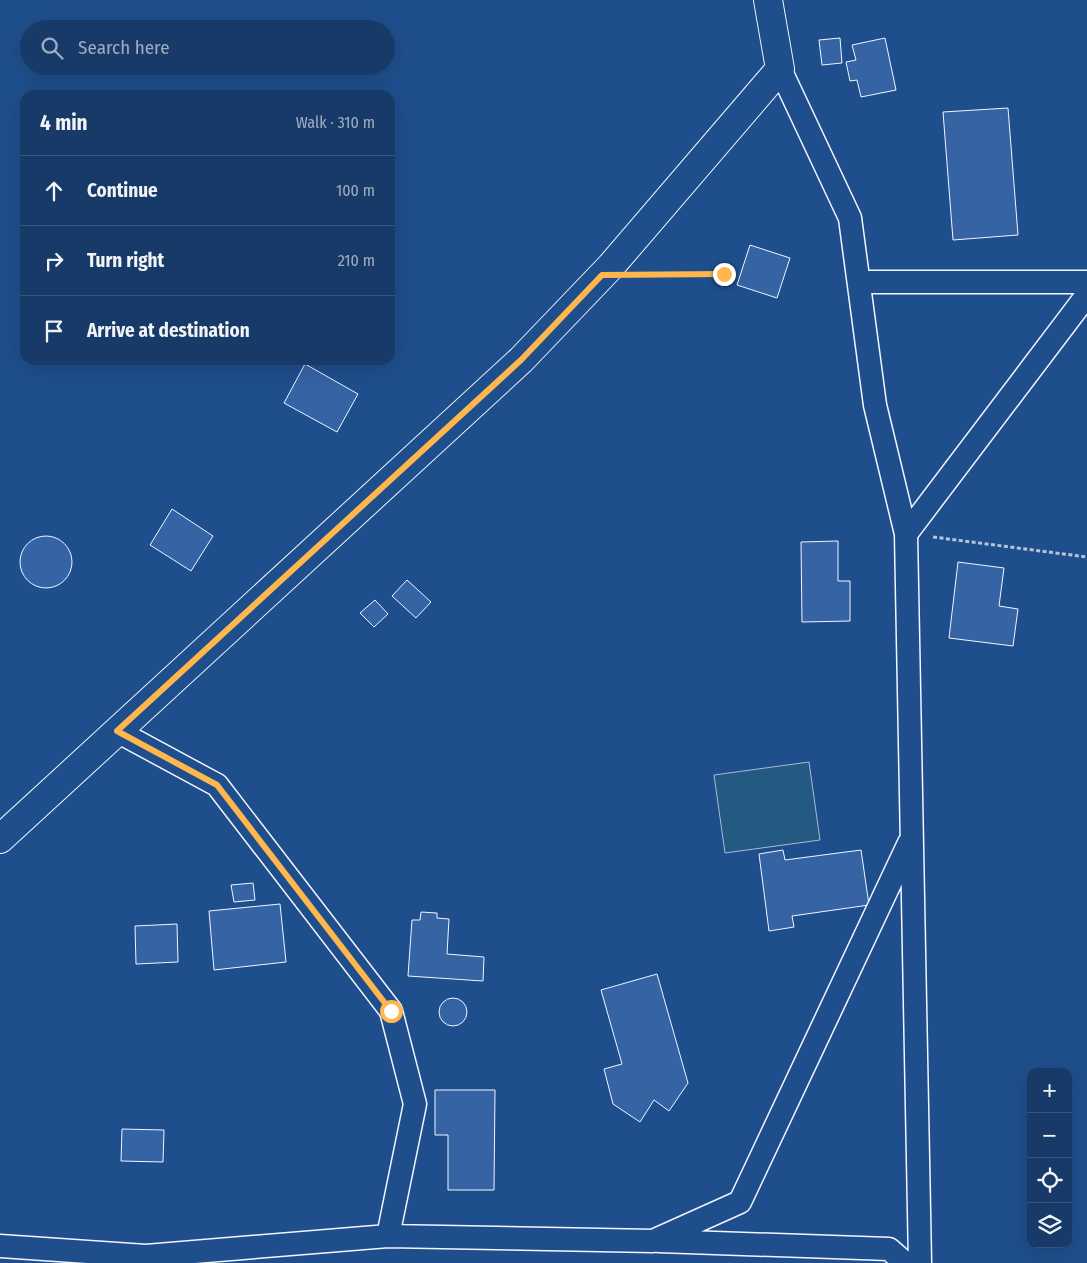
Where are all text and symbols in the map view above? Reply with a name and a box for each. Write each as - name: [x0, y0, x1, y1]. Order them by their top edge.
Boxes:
- search box: [20, 20, 395, 75]
- icon: search: [38, 34, 66, 62]
- text: Search here: [78, 36, 170, 59]
- text: 4 min: [40, 110, 88, 136]
- text: Walk · 310 m: [296, 113, 375, 132]
- icon: ahead: [40, 177, 68, 205]
- text: Continue: [87, 179, 158, 202]
- text: 100 m: [336, 181, 375, 200]
- icon: right: [40, 247, 68, 275]
- text: Turn right: [87, 249, 164, 272]
- text: 210 m: [338, 251, 375, 270]
- route end: [713, 263, 736, 286]
- icon: arrive: [40, 317, 68, 345]
- text: Arrive at destination: [87, 319, 250, 342]
- route start: [380, 1000, 403, 1023]
- map controls: [1027, 1068, 1072, 1248]
- button: +: [1027, 1068, 1072, 1113]
- button: −: [1027, 1113, 1072, 1158]
- button: locate: [1027, 1158, 1072, 1203]
- button: layers: [1027, 1203, 1072, 1248]

